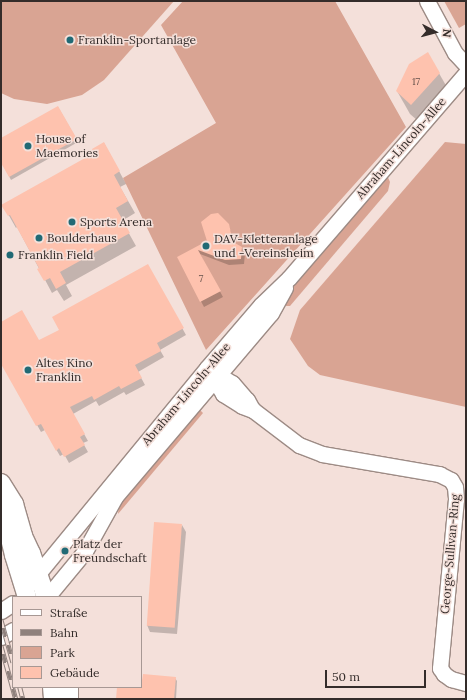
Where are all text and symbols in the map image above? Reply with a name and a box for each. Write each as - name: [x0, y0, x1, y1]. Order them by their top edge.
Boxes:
- north arrow: [415, 12, 455, 52]
- text: N: [440, 28, 454, 38]
- place label: Franklin-Sportanlage: [78, 33, 196, 47]
- marker: Franklin-Sportanlage: [65, 35, 75, 45]
- house number: 17: [412, 76, 420, 88]
- street label: Abraham-Lincoln-Allee: [353, 94, 449, 202]
- place label: House of Maemories: [36, 132, 98, 160]
- marker: House of Maemories: [23, 141, 33, 151]
- place label: Sports Arena: [80, 215, 152, 229]
- marker: Sports Arena: [67, 217, 77, 227]
- place label: Boulderhaus: [47, 231, 117, 245]
- place label: DAV-Kletteranlage und -Vereinsheim: [214, 232, 318, 260]
- marker: Boulderhaus: [34, 233, 44, 243]
- marker: DAV-Kletteranlage und -Vereinsheim: [201, 241, 211, 251]
- place label: Franklin Field: [18, 248, 93, 262]
- marker: Franklin Field: [5, 250, 15, 260]
- house number: 7: [199, 273, 203, 285]
- street label: Abraham-Lincoln-Allee: [139, 340, 233, 448]
- place label: Altes Kino Franklin: [36, 356, 93, 384]
- marker: Altes Kino Franklin: [23, 365, 33, 375]
- street label: George-Sullivan-Ring: [438, 493, 462, 615]
- place label: Platz der Freundschaft: [73, 537, 147, 565]
- marker: Platz der Freundschaft: [60, 546, 70, 556]
- legend: [12, 596, 142, 688]
- text: Straße: [50, 605, 87, 620]
- text: Bahn: [50, 625, 78, 640]
- text: Park: [50, 645, 75, 660]
- scale bar: [327, 662, 428, 688]
- text: Gebäude: [50, 665, 100, 680]
- text: 50 m: [332, 669, 360, 684]

